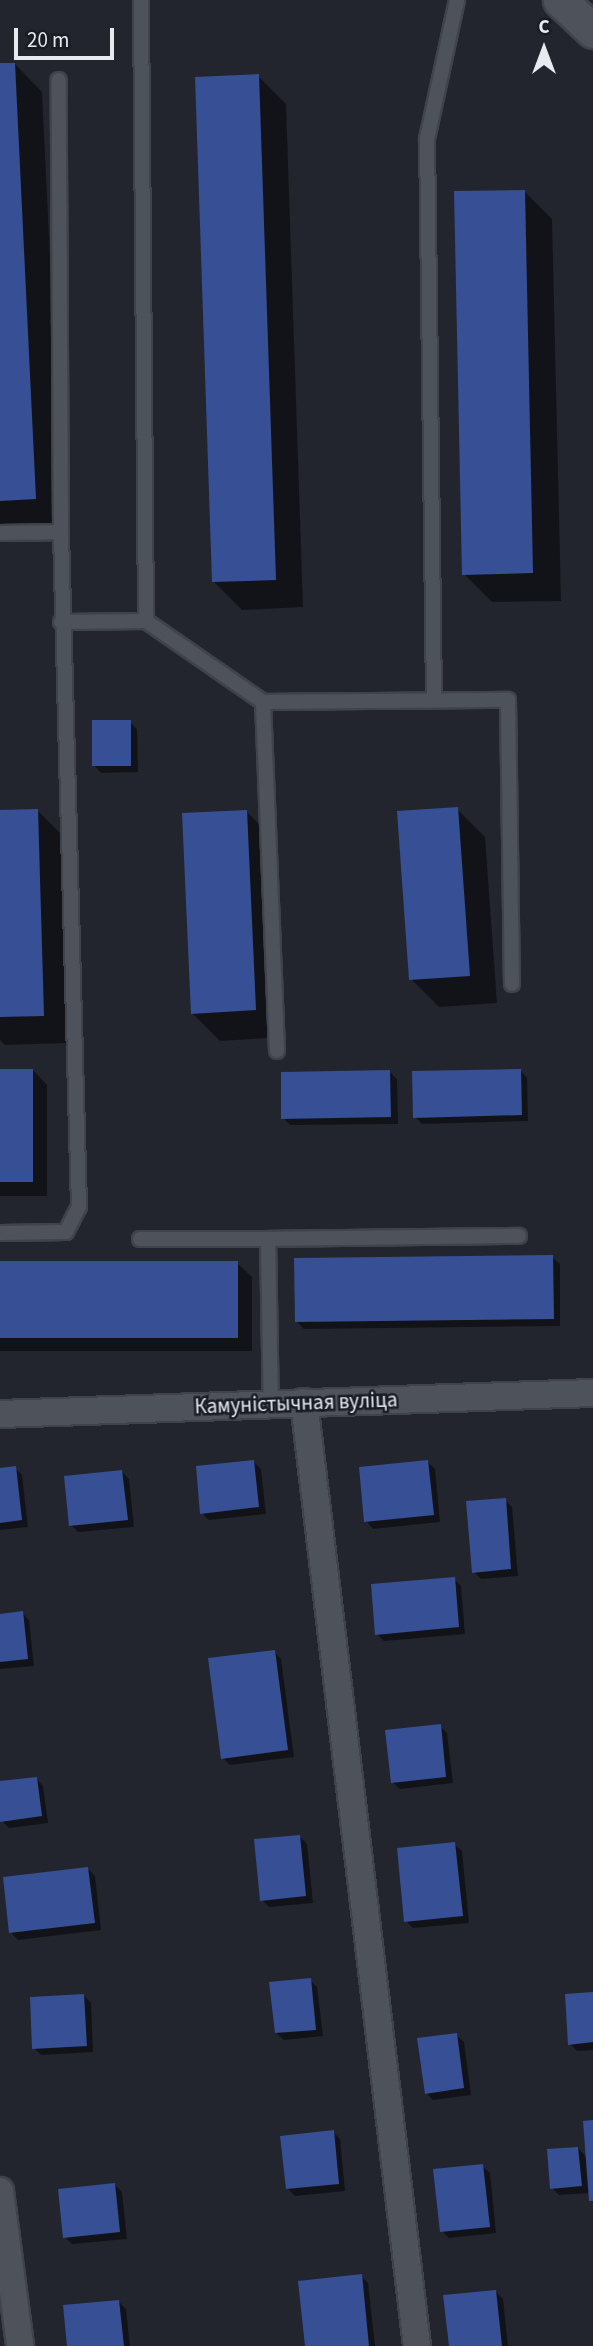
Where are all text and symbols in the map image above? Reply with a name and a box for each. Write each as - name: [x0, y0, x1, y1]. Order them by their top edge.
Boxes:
- scale bar: [18, 14, 117, 58]
- north arrow: [509, 14, 579, 84]
- text: С: [538, 14, 550, 41]
- text: 20 m: [27, 25, 69, 55]
- street label: Камуністычная вуліца: [194, 1387, 398, 1419]

